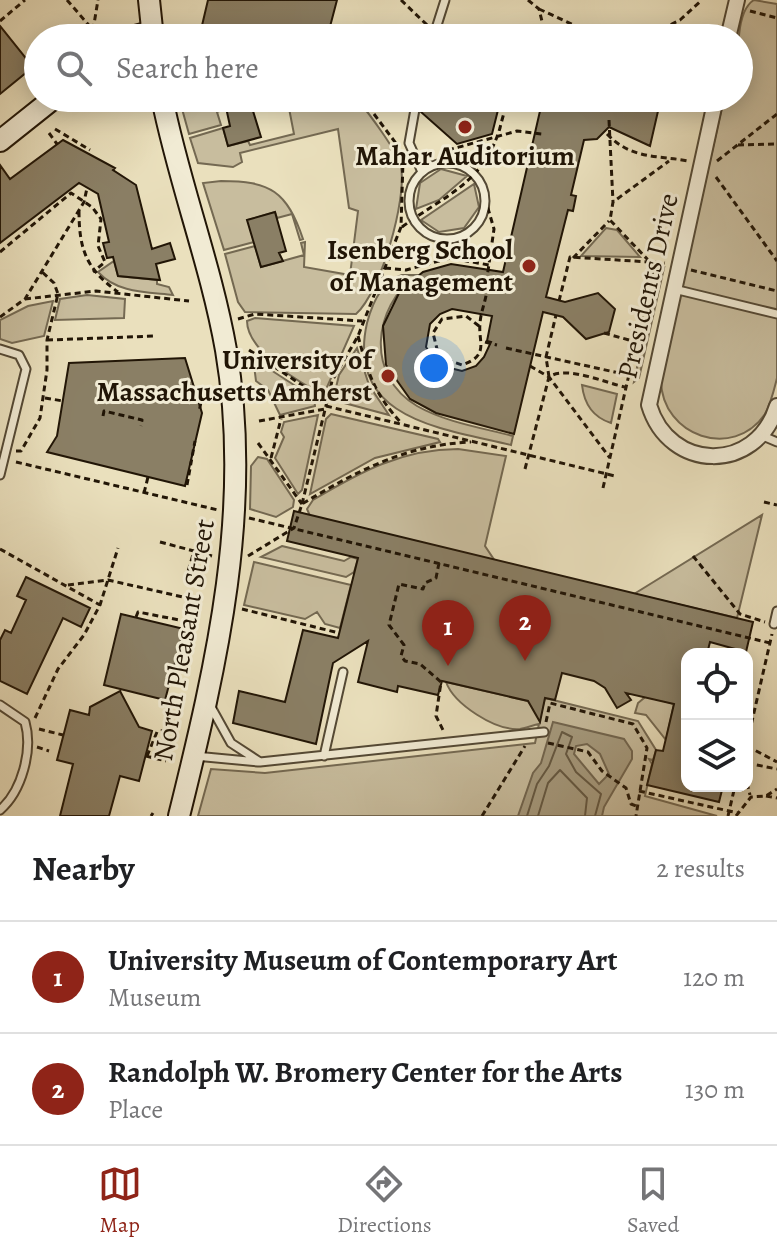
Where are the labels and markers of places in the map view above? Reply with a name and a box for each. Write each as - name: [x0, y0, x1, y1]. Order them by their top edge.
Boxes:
- marker: Mahar Auditorium: [456, 118, 474, 136]
- place label: Mahar Auditorium: [355, 137, 575, 175]
- place label: Isenberg School of Management: [327, 231, 514, 301]
- marker: Isenberg School of Management: [520, 257, 538, 275]
- place label: University of Massachusetts Amherst: [96, 341, 375, 411]
- marker: University of Massachusetts Amherst: [379, 367, 397, 385]
- pin: 2: [499, 595, 551, 661]
- pin: 1: [422, 600, 474, 666]

